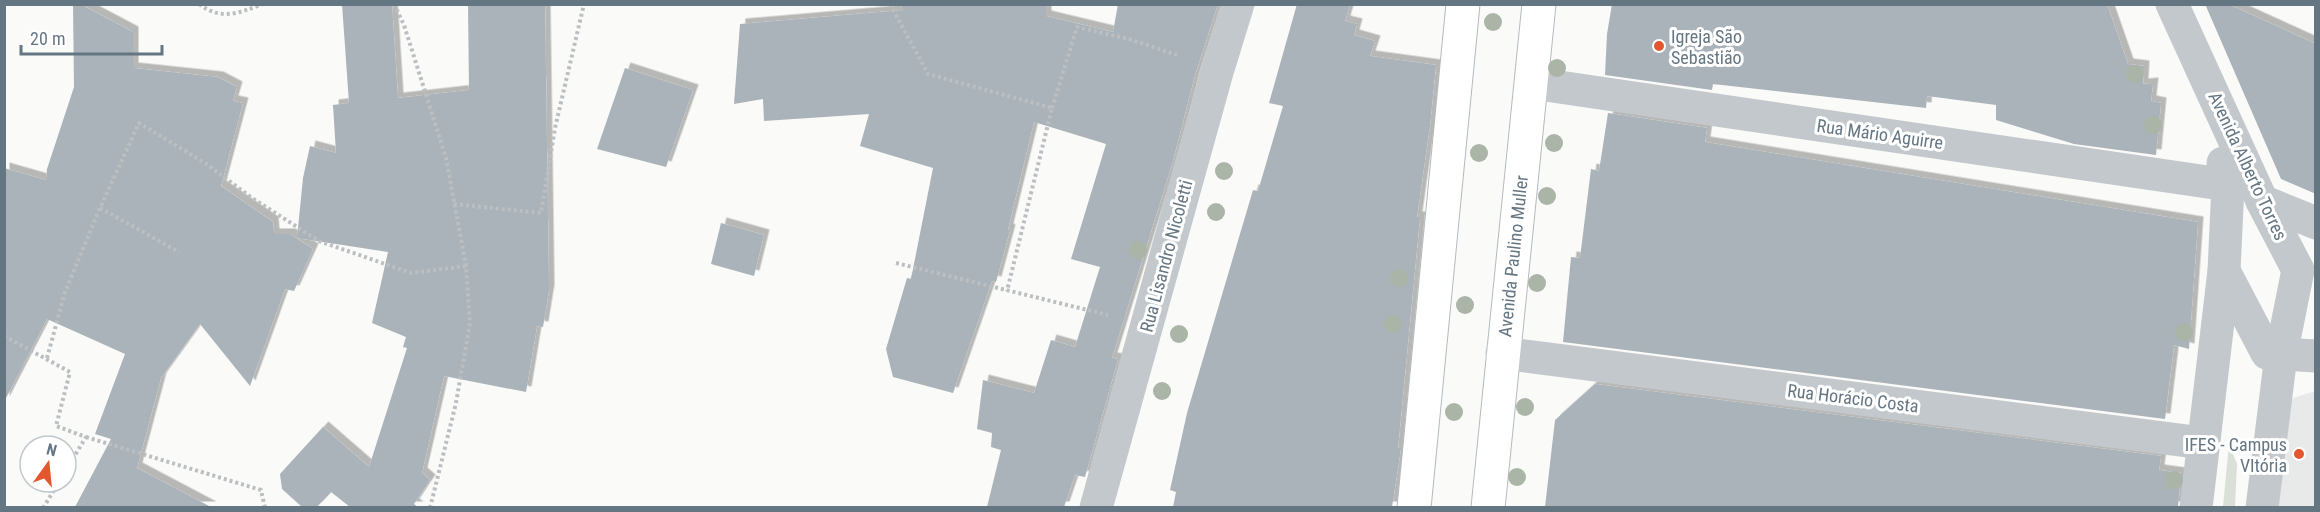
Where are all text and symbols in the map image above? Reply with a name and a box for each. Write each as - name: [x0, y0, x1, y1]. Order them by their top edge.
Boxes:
- scale bar: [21, 18, 162, 56]
- place label: Igreja São Sebastião: [1671, 26, 1742, 68]
- text: 20 m: [30, 28, 65, 49]
- marker: Igreja São Sebastião: [1652, 39, 1666, 53]
- street label: Avenida Alberto Torres: [2204, 89, 2292, 243]
- street label: Rua Mário Aguirre: [1815, 115, 1945, 153]
- street label: Avenida Paulino Muller: [1494, 174, 1532, 338]
- street label: Rua Lisandro Nicoletti: [1136, 178, 1196, 334]
- street label: Rua Horácio Costa: [1786, 380, 1920, 416]
- north arrow: [18, 434, 78, 494]
- place label: IFES - Campus VItória: [2185, 434, 2287, 476]
- text: N: [45, 440, 59, 460]
- marker: IFES - Campus VItória: [2292, 447, 2306, 461]

